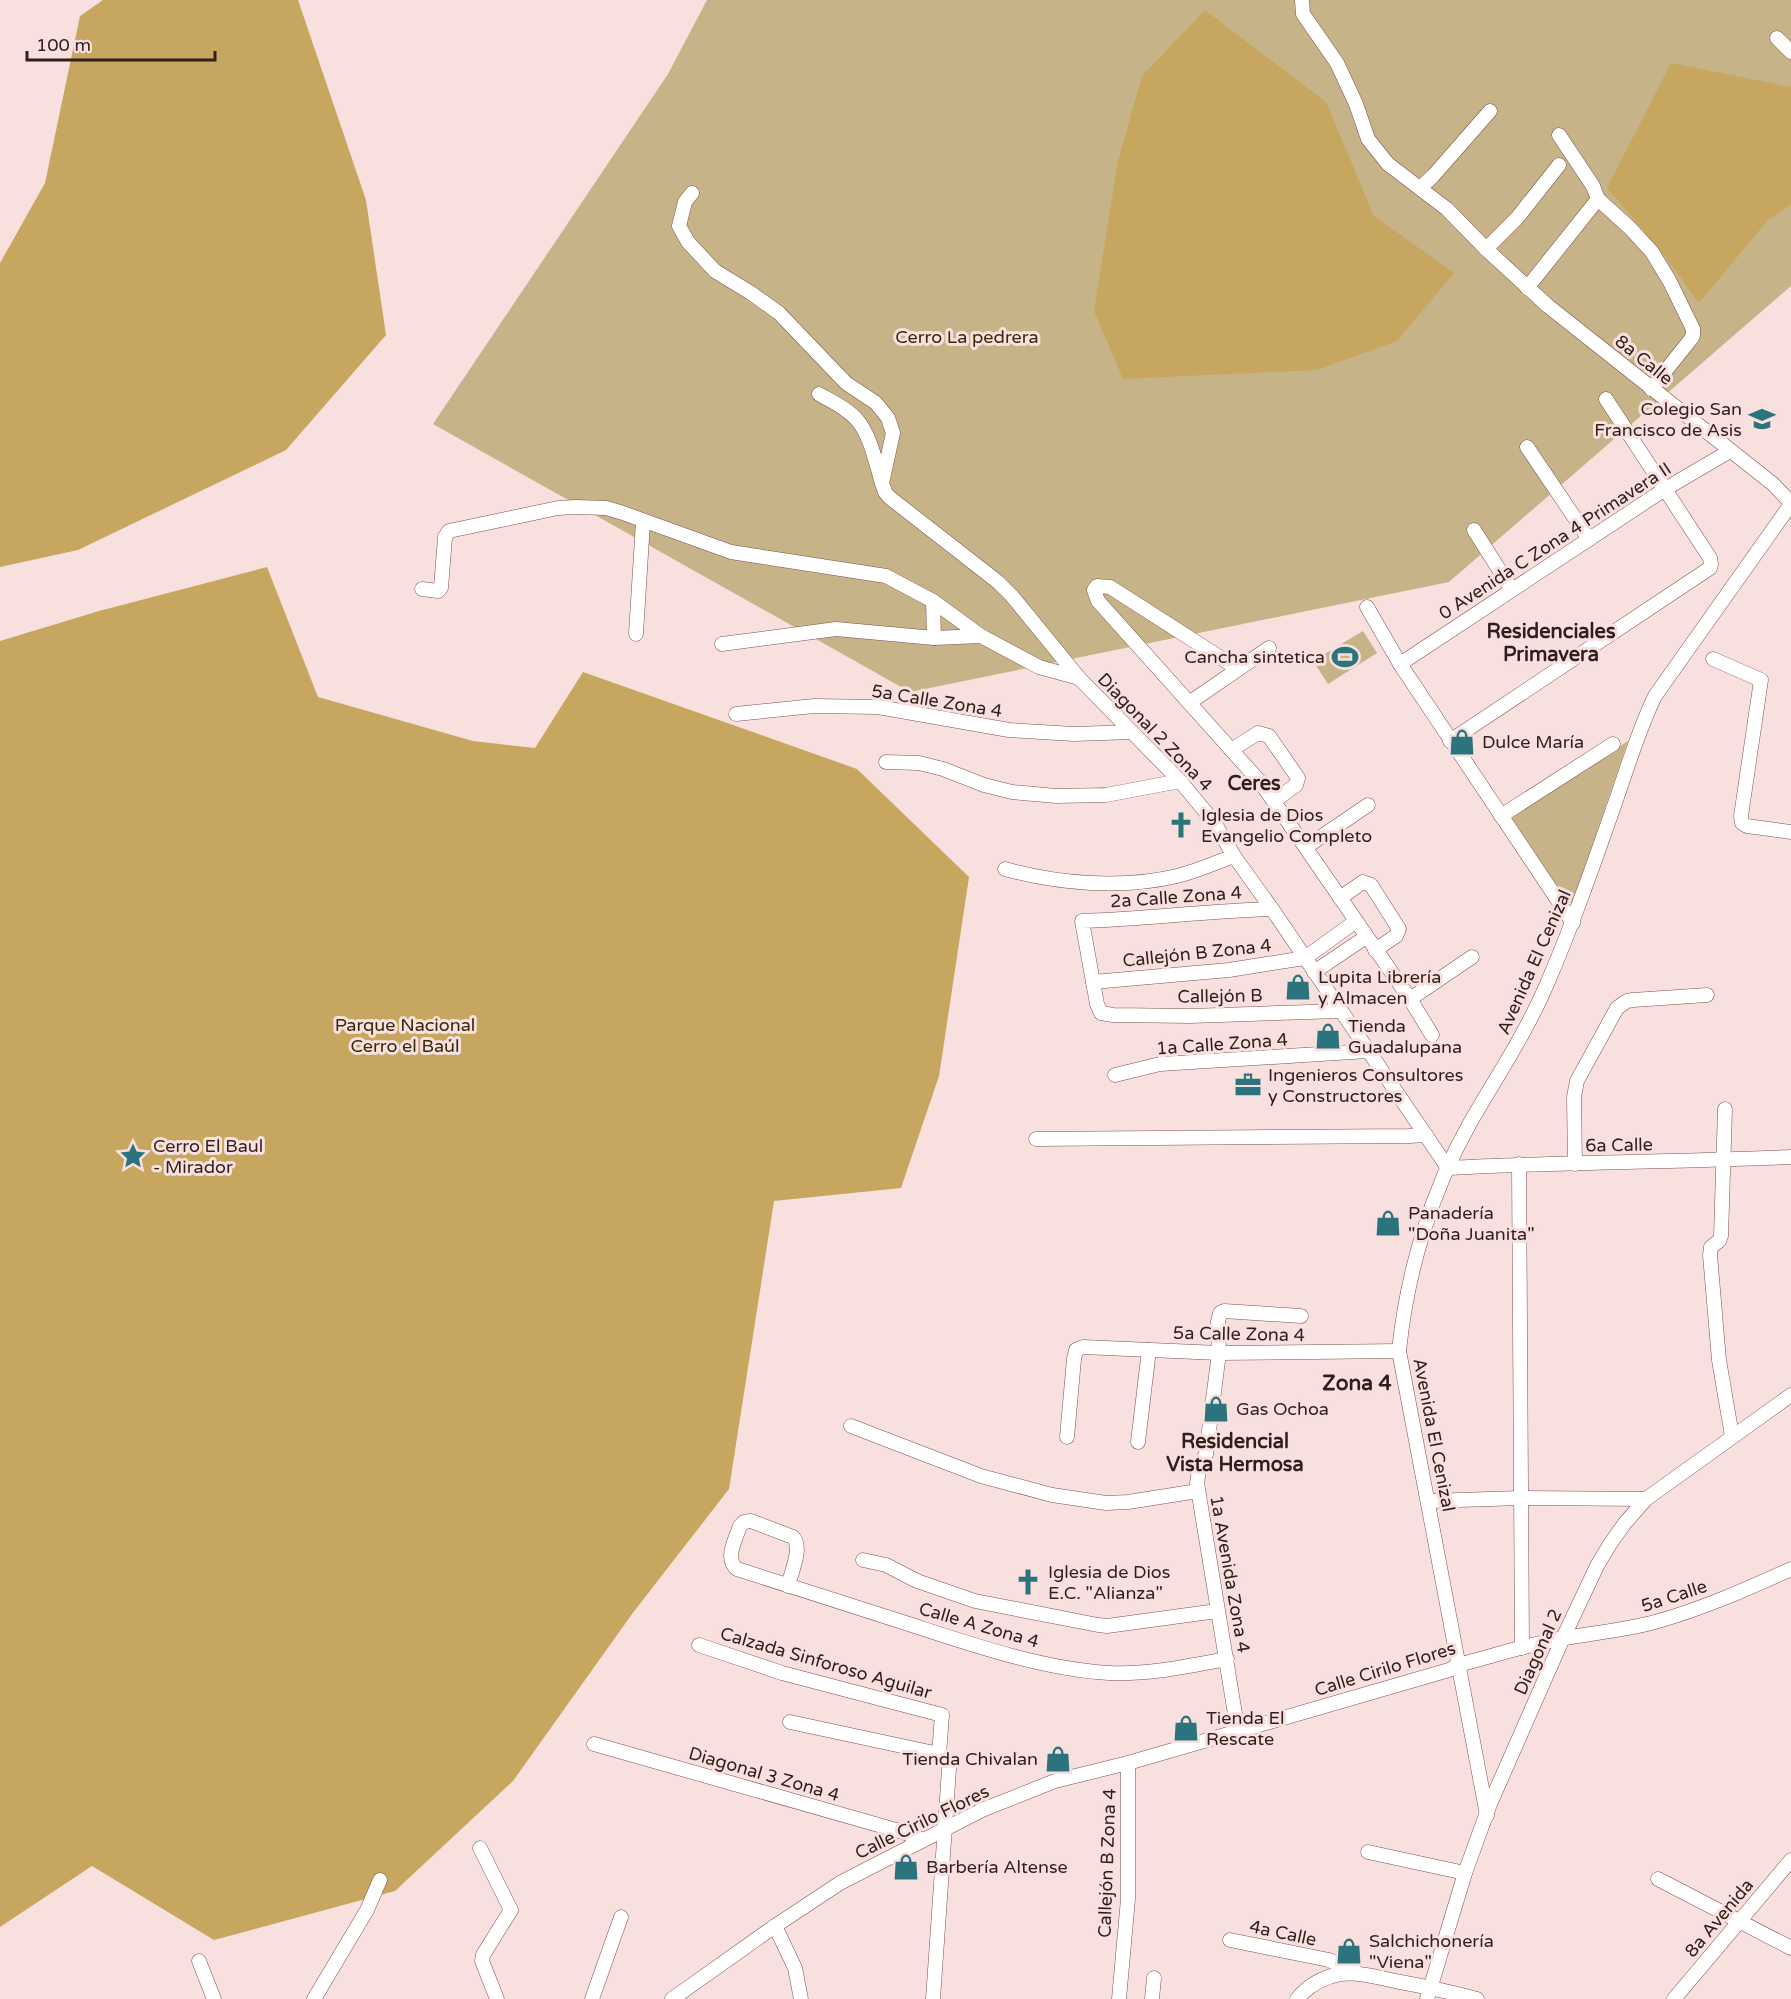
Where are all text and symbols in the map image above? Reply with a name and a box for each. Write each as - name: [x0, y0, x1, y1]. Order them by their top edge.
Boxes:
- scale bar: [27, 24, 214, 62]
- text: 100 m: [36, 34, 91, 56]
- park label: Cerro La pedrera: [895, 326, 1039, 348]
- street label: 8a Calle: [1611, 330, 1677, 390]
- place label: Colegio San Francisco de Asis: [1594, 398, 1742, 441]
- school or university icon: Colegio San Francisco de Asis: [1747, 404, 1777, 434]
- street label: 0 Avenida C Zona 4 Primavera II: [1435, 458, 1675, 624]
- district label: Residenciales Primavera: [1486, 620, 1616, 667]
- sports icon: Cancha sintetica: [1330, 642, 1360, 672]
- place label: Cancha sintetica: [1184, 646, 1325, 668]
- street label: Diagonal 2 Zona 4: [1093, 668, 1217, 796]
- street label: 5a Calle Zona 4: [870, 680, 1004, 722]
- shop icon: Dulce María: [1447, 727, 1477, 757]
- place label: Dulce María: [1482, 731, 1584, 753]
- district label: Ceres: [1227, 772, 1281, 796]
- place label: Iglesia de Dios Evangelio Completo: [1201, 804, 1372, 847]
- church icon: Iglesia de Dios Evangelio Completo: [1166, 810, 1196, 840]
- street label: 2a Calle Zona 4: [1109, 881, 1243, 913]
- street label: Avenida El Cenizal: [1492, 886, 1576, 1038]
- street label: Callejón B Zona 4: [1121, 934, 1273, 972]
- place label: Lupita Librería y Almacen: [1318, 966, 1441, 1009]
- shop icon: Lupita Librería y Almacen: [1283, 972, 1313, 1002]
- street label: Callejón B: [1177, 984, 1263, 1008]
- park label: Parque Nacional Cerro el Baúl: [335, 1014, 475, 1057]
- place label: Tienda Guadalupana: [1348, 1015, 1462, 1058]
- shop icon: Tienda Guadalupana: [1313, 1021, 1343, 1051]
- street label: 1a Calle Zona 4: [1155, 1028, 1289, 1060]
- place label: Ingenieros Consultores y Constructores: [1268, 1064, 1463, 1107]
- office icon: Ingenieros Consultores y Constructores: [1233, 1070, 1263, 1100]
- street label: 6a Calle: [1585, 1133, 1653, 1157]
- place label: Cerro El Baul - Mirador: [153, 1135, 263, 1178]
- place icon: Cerro El Baul - Mirador: [118, 1141, 148, 1171]
- place label: Panadería "Doña Juanita": [1408, 1202, 1535, 1245]
- shop icon: Panadería "Doña Juanita": [1373, 1208, 1403, 1238]
- street label: 5a Calle Zona 4: [1173, 1322, 1305, 1346]
- street label: Avenida El Cenizal: [1408, 1356, 1460, 1514]
- district label: Zona 4: [1322, 1371, 1392, 1396]
- shop icon: Gas Ochoa: [1201, 1394, 1231, 1424]
- place label: Gas Ochoa: [1236, 1398, 1329, 1420]
- district label: Residencial Vista Hermosa: [1166, 1430, 1304, 1477]
- street label: 1a Avenida Zona 4: [1205, 1494, 1255, 1654]
- place label: Iglesia de Dios E.C. "Alianza": [1048, 1561, 1170, 1604]
- church icon: Iglesia de Dios E.C. "Alianza": [1013, 1567, 1043, 1597]
- street label: 5a Calle: [1638, 1575, 1710, 1617]
- street label: Calle A Zona 4: [916, 1597, 1042, 1653]
- street label: Diagonal 2: [1509, 1606, 1567, 1698]
- street label: Calzada Sinforoso Aguilar: [718, 1622, 934, 1704]
- street label: Calle Cirilo Flores: [1312, 1637, 1458, 1701]
- place label: Tienda El Rescate: [1206, 1707, 1285, 1750]
- shop icon: Tienda El Rescate: [1171, 1713, 1201, 1743]
- street label: Diagonal 3 Zona 4: [686, 1742, 842, 1806]
- shop icon: Tienda Chivalan: [1043, 1744, 1073, 1774]
- place label: Tienda Chivalan: [902, 1748, 1038, 1770]
- street label: Calle Cirilo Flores: [851, 1780, 993, 1864]
- street label: Callejón B Zona 4: [1093, 1788, 1121, 1938]
- shop icon: Barbería Altense: [891, 1852, 921, 1882]
- place label: Barbería Altense: [926, 1856, 1068, 1878]
- street label: 8a Avenida: [1680, 1874, 1758, 1962]
- street label: 4a Calle: [1248, 1915, 1318, 1951]
- place label: Salchichonería "Viena": [1369, 1930, 1494, 1973]
- shop icon: Salchichonería "Viena": [1334, 1936, 1364, 1966]

